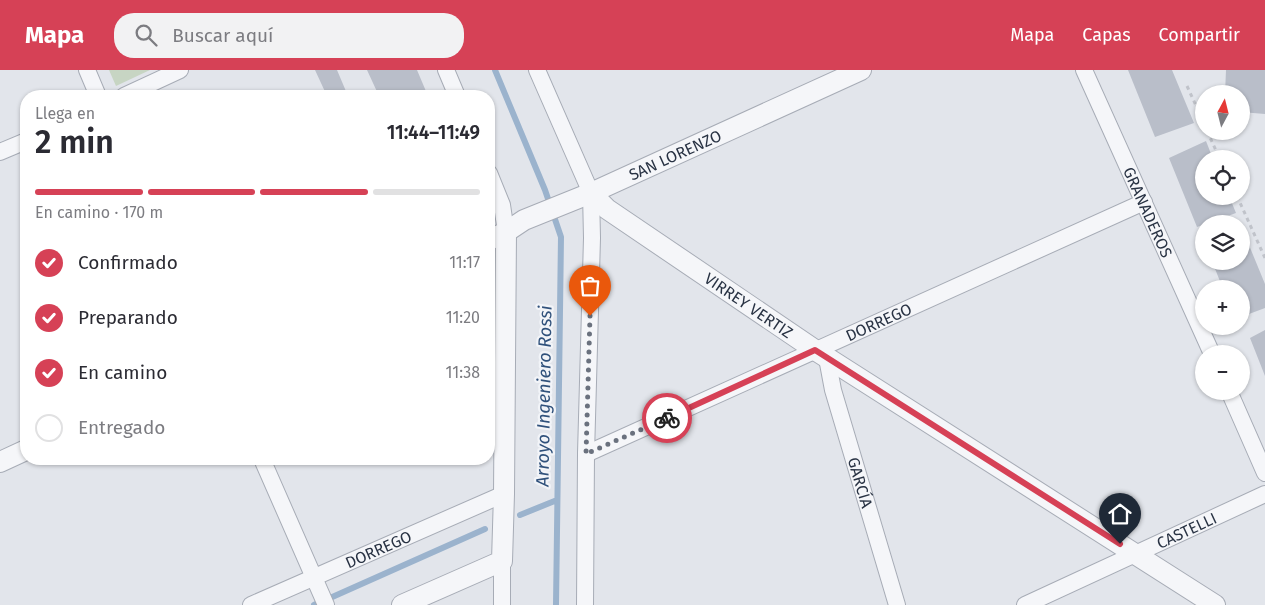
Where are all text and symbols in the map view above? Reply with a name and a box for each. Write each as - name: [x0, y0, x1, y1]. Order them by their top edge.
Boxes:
- search box: [114, 13, 464, 58]
- text: Mapa: [25, 21, 84, 49]
- icon: search: [132, 21, 160, 49]
- text: Buscar aquí: [172, 24, 273, 47]
- text: Mapa: [1010, 24, 1054, 46]
- text: Capas: [1082, 24, 1131, 46]
- text: Compartir: [1159, 24, 1240, 46]
- north arrow: [1195, 85, 1250, 140]
- map controls: [1195, 85, 1250, 400]
- text: Llega en: [35, 104, 95, 123]
- text: 11:44–11:49: [387, 121, 480, 144]
- text: 2 min: [35, 123, 114, 161]
- street label: SAN LORENZO: [626, 125, 724, 184]
- button: locate: [1195, 150, 1250, 205]
- street label: GRANADEROS: [1119, 164, 1177, 261]
- text: En camino · 170 m: [35, 203, 163, 222]
- button: layers: [1195, 215, 1250, 270]
- icon: check: [35, 249, 63, 277]
- text: Confirmado: [78, 251, 178, 274]
- text: 11:17: [449, 253, 480, 272]
- pin: [569, 265, 611, 316]
- street label: VIRREY VERTIZ: [701, 268, 797, 342]
- icon: bag: [576, 272, 604, 300]
- button: +: [1195, 280, 1250, 335]
- street label: DORREGO: [843, 299, 915, 345]
- icon: check: [35, 304, 63, 332]
- water label: Arroyo Ingeniero Rossi: [531, 305, 557, 488]
- text: Preparando: [78, 306, 178, 329]
- text: 11:20: [446, 308, 480, 327]
- button: −: [1195, 345, 1250, 400]
- icon: check: [35, 359, 63, 387]
- text: En camino: [78, 361, 167, 384]
- text: 11:38: [446, 363, 480, 382]
- courier: [642, 393, 692, 443]
- icon: bike: [653, 404, 681, 432]
- text: Entregado: [78, 416, 165, 439]
- street label: GARCÍA: [844, 455, 877, 511]
- pin: [1099, 493, 1141, 544]
- icon: home: [1106, 500, 1134, 528]
- street label: CASTELLI: [1154, 508, 1220, 552]
- street label: DORREGO: [342, 526, 414, 572]

